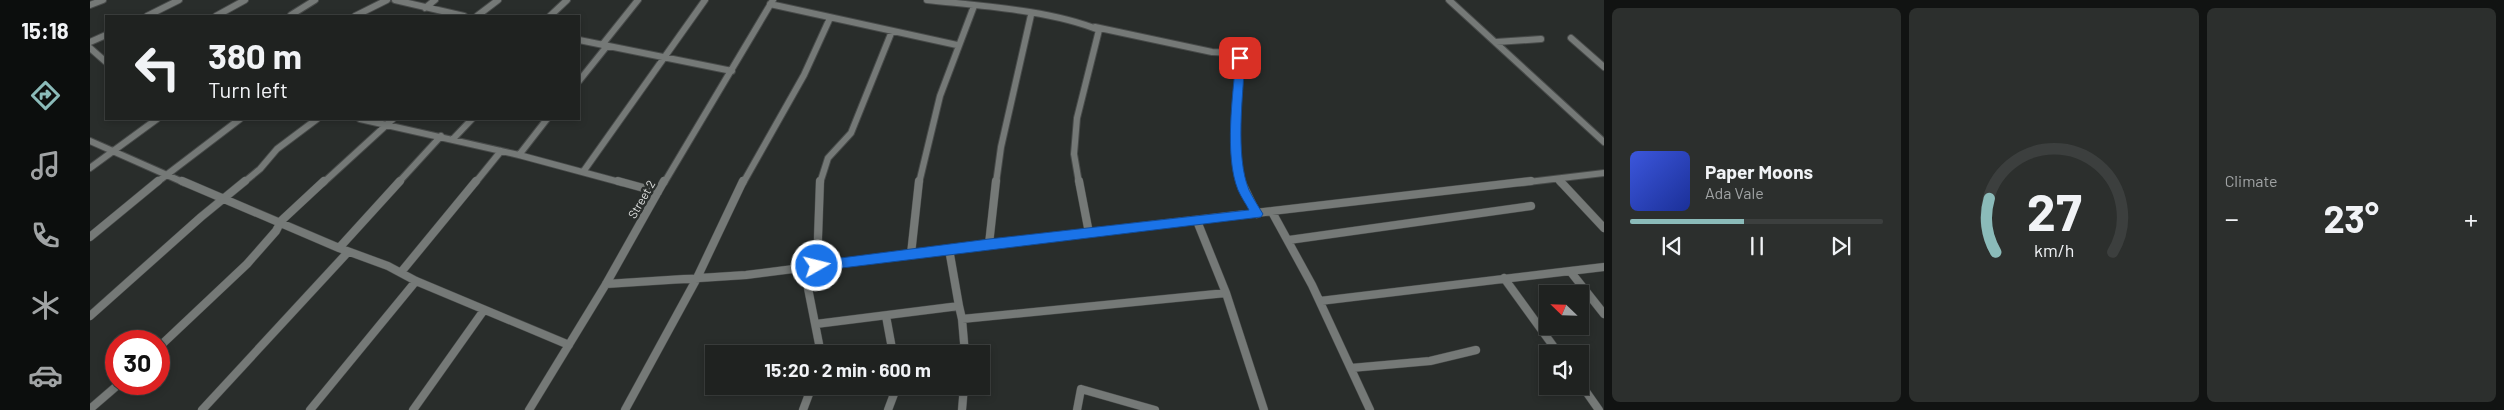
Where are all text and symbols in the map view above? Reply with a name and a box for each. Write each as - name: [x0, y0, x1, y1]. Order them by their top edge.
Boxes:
- text: 15:18: [21, 17, 69, 43]
- text: 380 m: [208, 34, 302, 76]
- icon: left: [125, 35, 190, 100]
- pin: [1219, 37, 1261, 79]
- icon: arrive: [1226, 44, 1254, 72]
- text: Turn left: [208, 76, 288, 102]
- icon: directions: [28, 78, 63, 113]
- icon: music: [28, 148, 63, 183]
- text: Paper Moons: [1705, 160, 1813, 183]
- text: Climate: [2225, 171, 2278, 190]
- street label: Street 2: [625, 177, 657, 221]
- text: 27: [2027, 179, 2082, 241]
- text: Ada Vale: [1705, 183, 1764, 202]
- text: 23°: [2324, 195, 2379, 241]
- text: −: [2225, 201, 2239, 235]
- text: +: [2464, 201, 2478, 235]
- icon: phone: [28, 218, 63, 253]
- icon: previous: [1658, 232, 1686, 260]
- icon: pause: [1743, 232, 1771, 260]
- icon: next: [1827, 232, 1855, 260]
- position arrow: [790, 239, 842, 291]
- text: km/h: [2034, 239, 2074, 261]
- north arrow: [1539, 285, 1589, 335]
- map controls: [1539, 285, 1589, 395]
- icon: climate: [28, 288, 63, 323]
- speed limit sign: 30: [105, 330, 170, 395]
- button: sound: [1539, 345, 1589, 395]
- icon: car: [28, 358, 63, 393]
- text: 15:20 · 2 min · 600 m: [764, 358, 931, 381]

